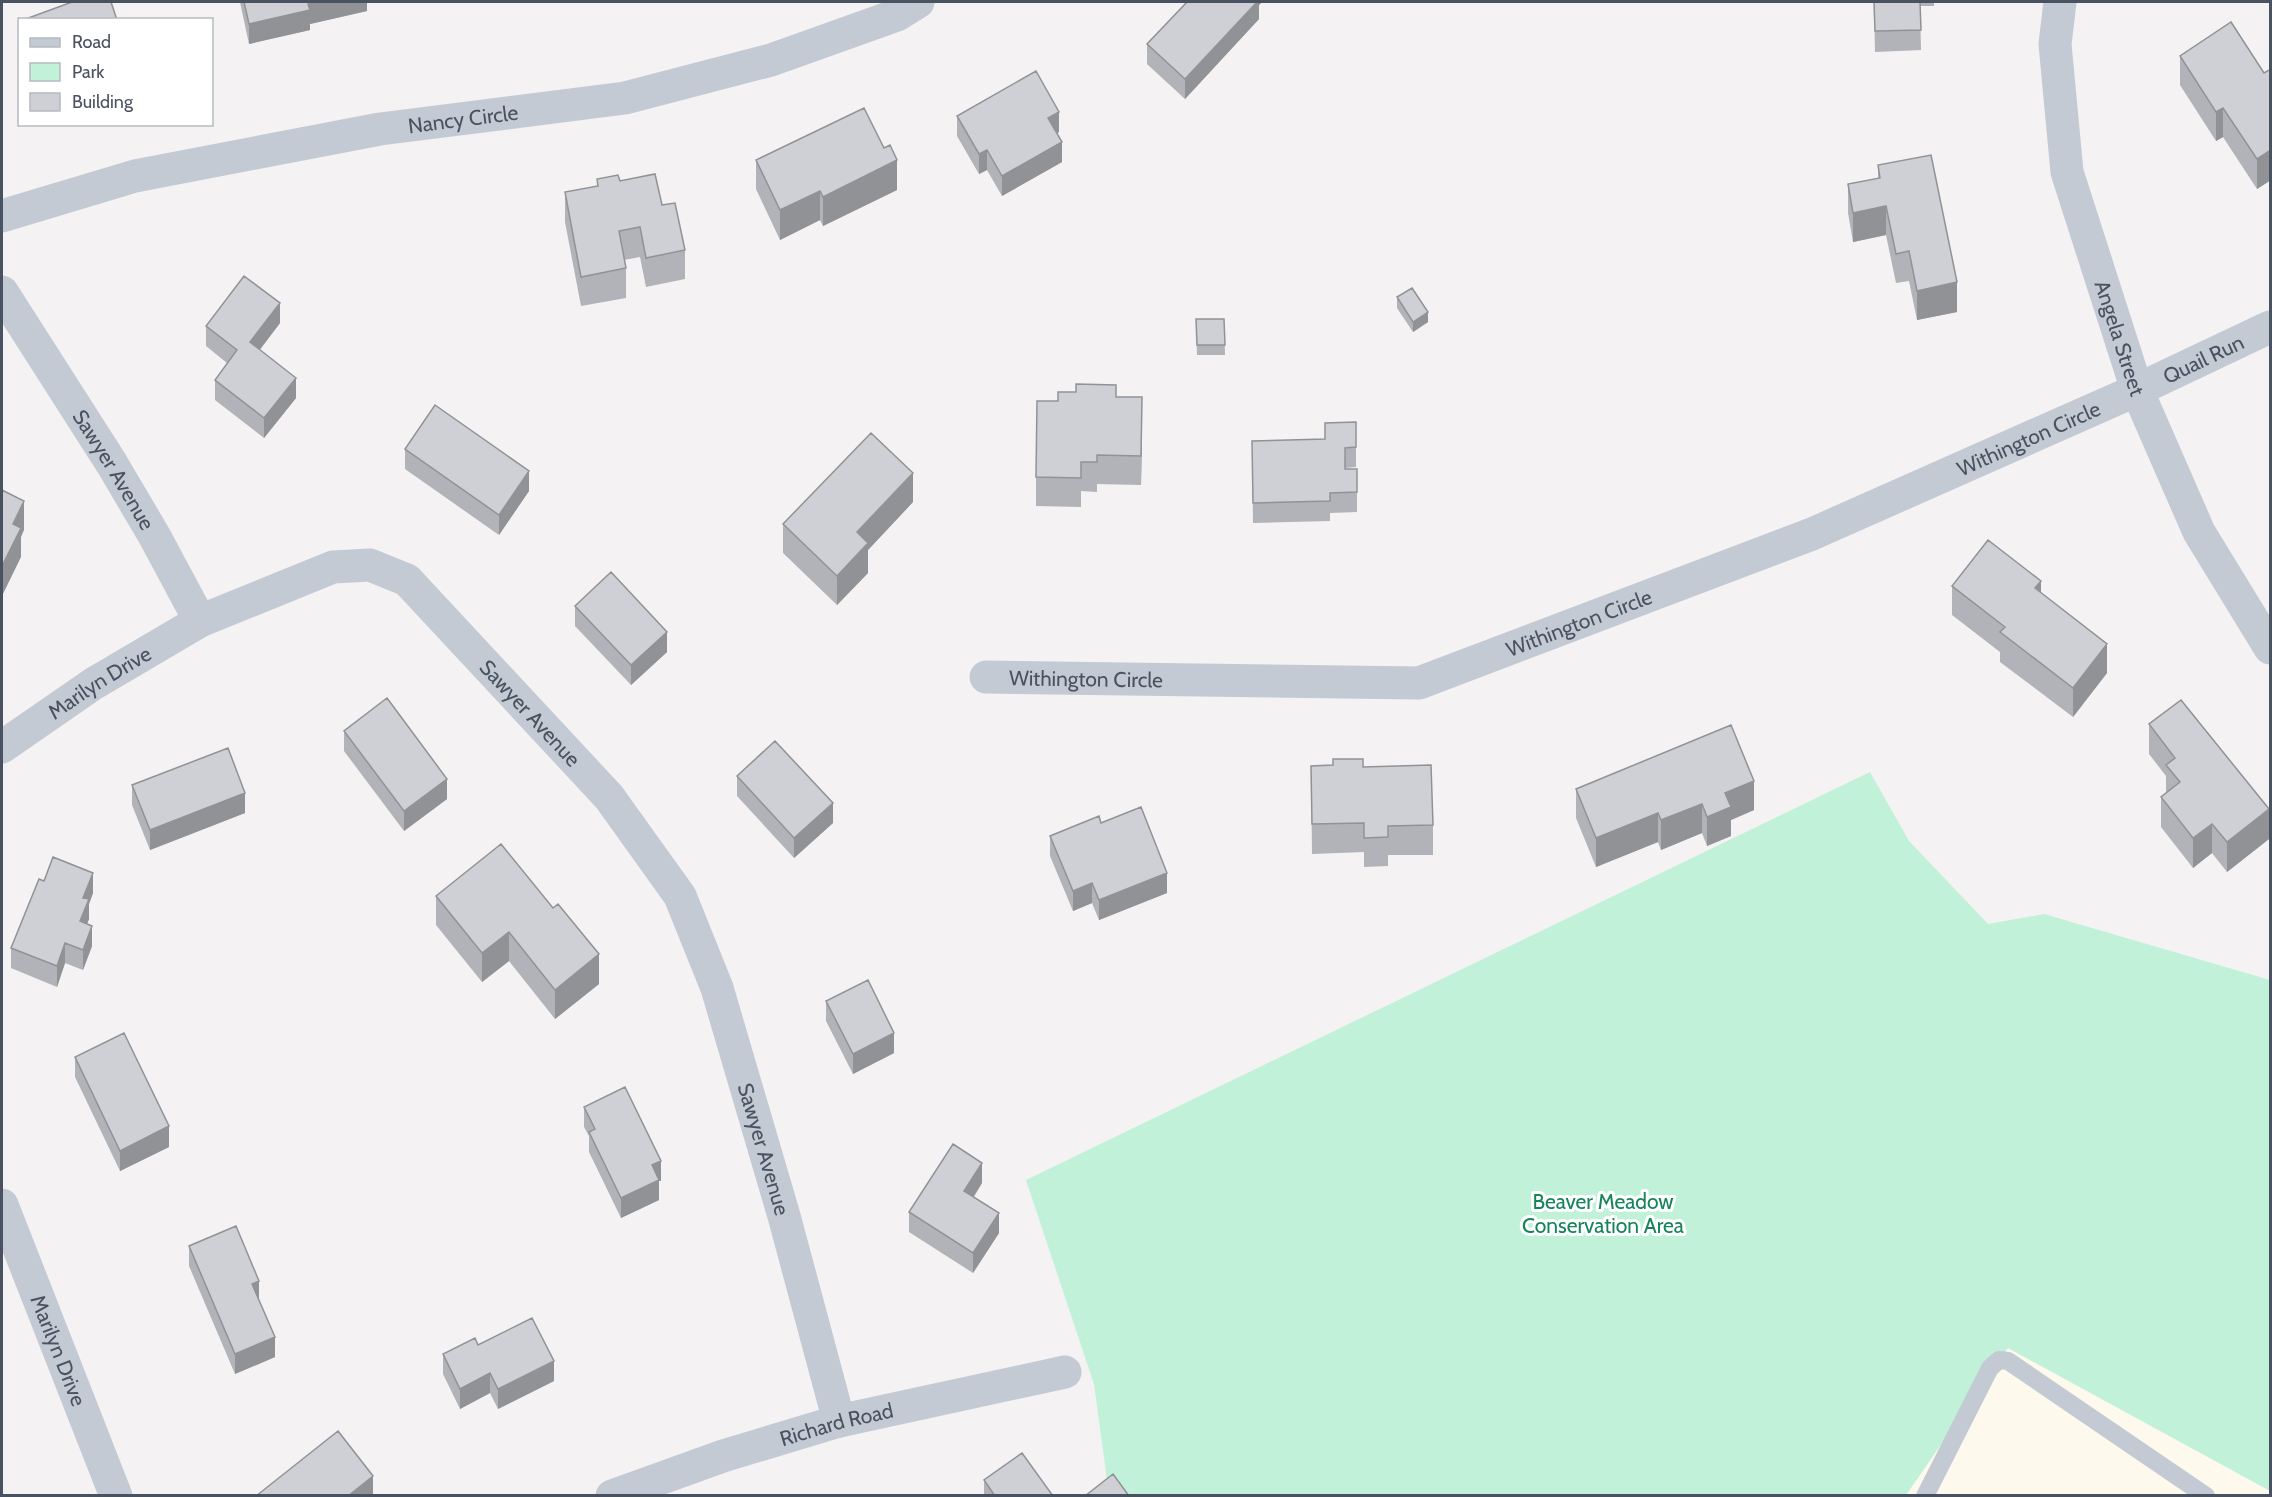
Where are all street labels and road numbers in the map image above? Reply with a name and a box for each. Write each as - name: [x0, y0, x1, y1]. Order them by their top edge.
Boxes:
- street label: Nancy Circle: [406, 99, 520, 138]
- street label: Angela Street: [2090, 277, 2150, 400]
- street label: Quail Run: [2159, 329, 2248, 388]
- street label: Withington Circle: [1953, 395, 2104, 481]
- street label: Sawyer Avenue: [68, 405, 160, 534]
- street label: Withington Circle: [1502, 583, 1656, 661]
- street label: Marilyn Drive: [43, 640, 155, 724]
- street label: Sawyer Avenue: [475, 654, 586, 771]
- street label: Withington Circle: [1009, 665, 1163, 692]
- street label: Sawyer Avenue: [733, 1080, 796, 1218]
- street label: Marilyn Drive: [26, 1291, 92, 1410]
- street label: Richard Road: [777, 1397, 895, 1451]

